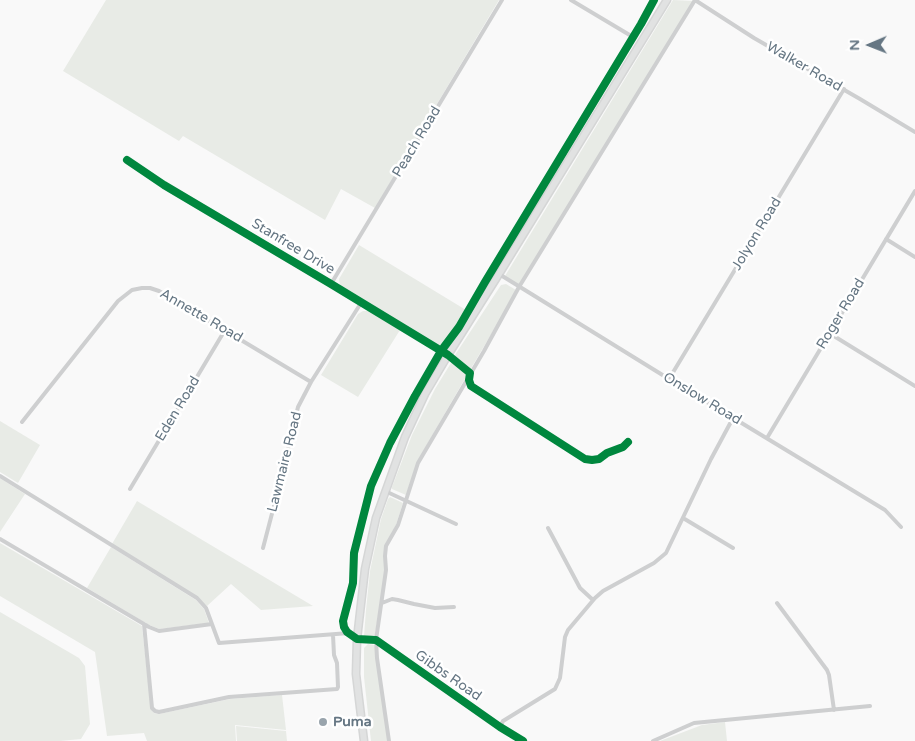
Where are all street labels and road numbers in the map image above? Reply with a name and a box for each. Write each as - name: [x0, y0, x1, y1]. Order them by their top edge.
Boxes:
- street label: Walker Road: [763, 39, 845, 95]
- street label: Peach Road: [389, 103, 445, 181]
- street label: Jolyon Road: [729, 195, 785, 273]
- street label: Stanfree Drive: [248, 216, 338, 278]
- street label: Roger Road: [813, 276, 869, 352]
- street label: Annette Road: [157, 286, 245, 346]
- street label: Onslow Road: [660, 369, 744, 429]
- street label: Eden Road: [152, 373, 204, 445]
- street label: Lawmaire Road: [264, 410, 306, 514]
- street label: Gibbs Road: [412, 647, 484, 705]

